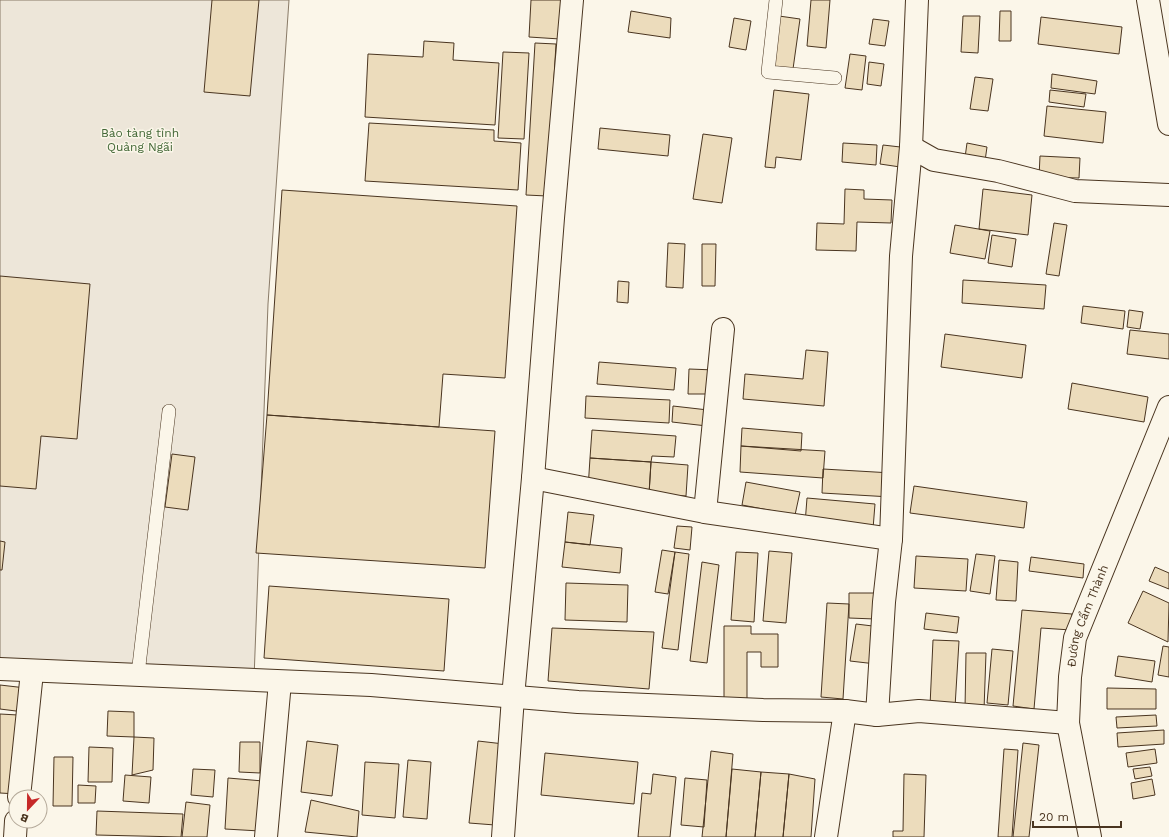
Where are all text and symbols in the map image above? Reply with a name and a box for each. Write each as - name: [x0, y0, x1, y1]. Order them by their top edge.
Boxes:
- park label: Bảo tàng tỉnh Quảng Ngãi: [101, 126, 179, 154]
- street label: Đường Cẩm Thành: [1064, 563, 1111, 668]
- north arrow: [8, 789, 48, 829]
- scale bar: [1033, 803, 1121, 829]
- text: B: [18, 810, 30, 825]
- text: 20 m: [1039, 810, 1069, 824]

